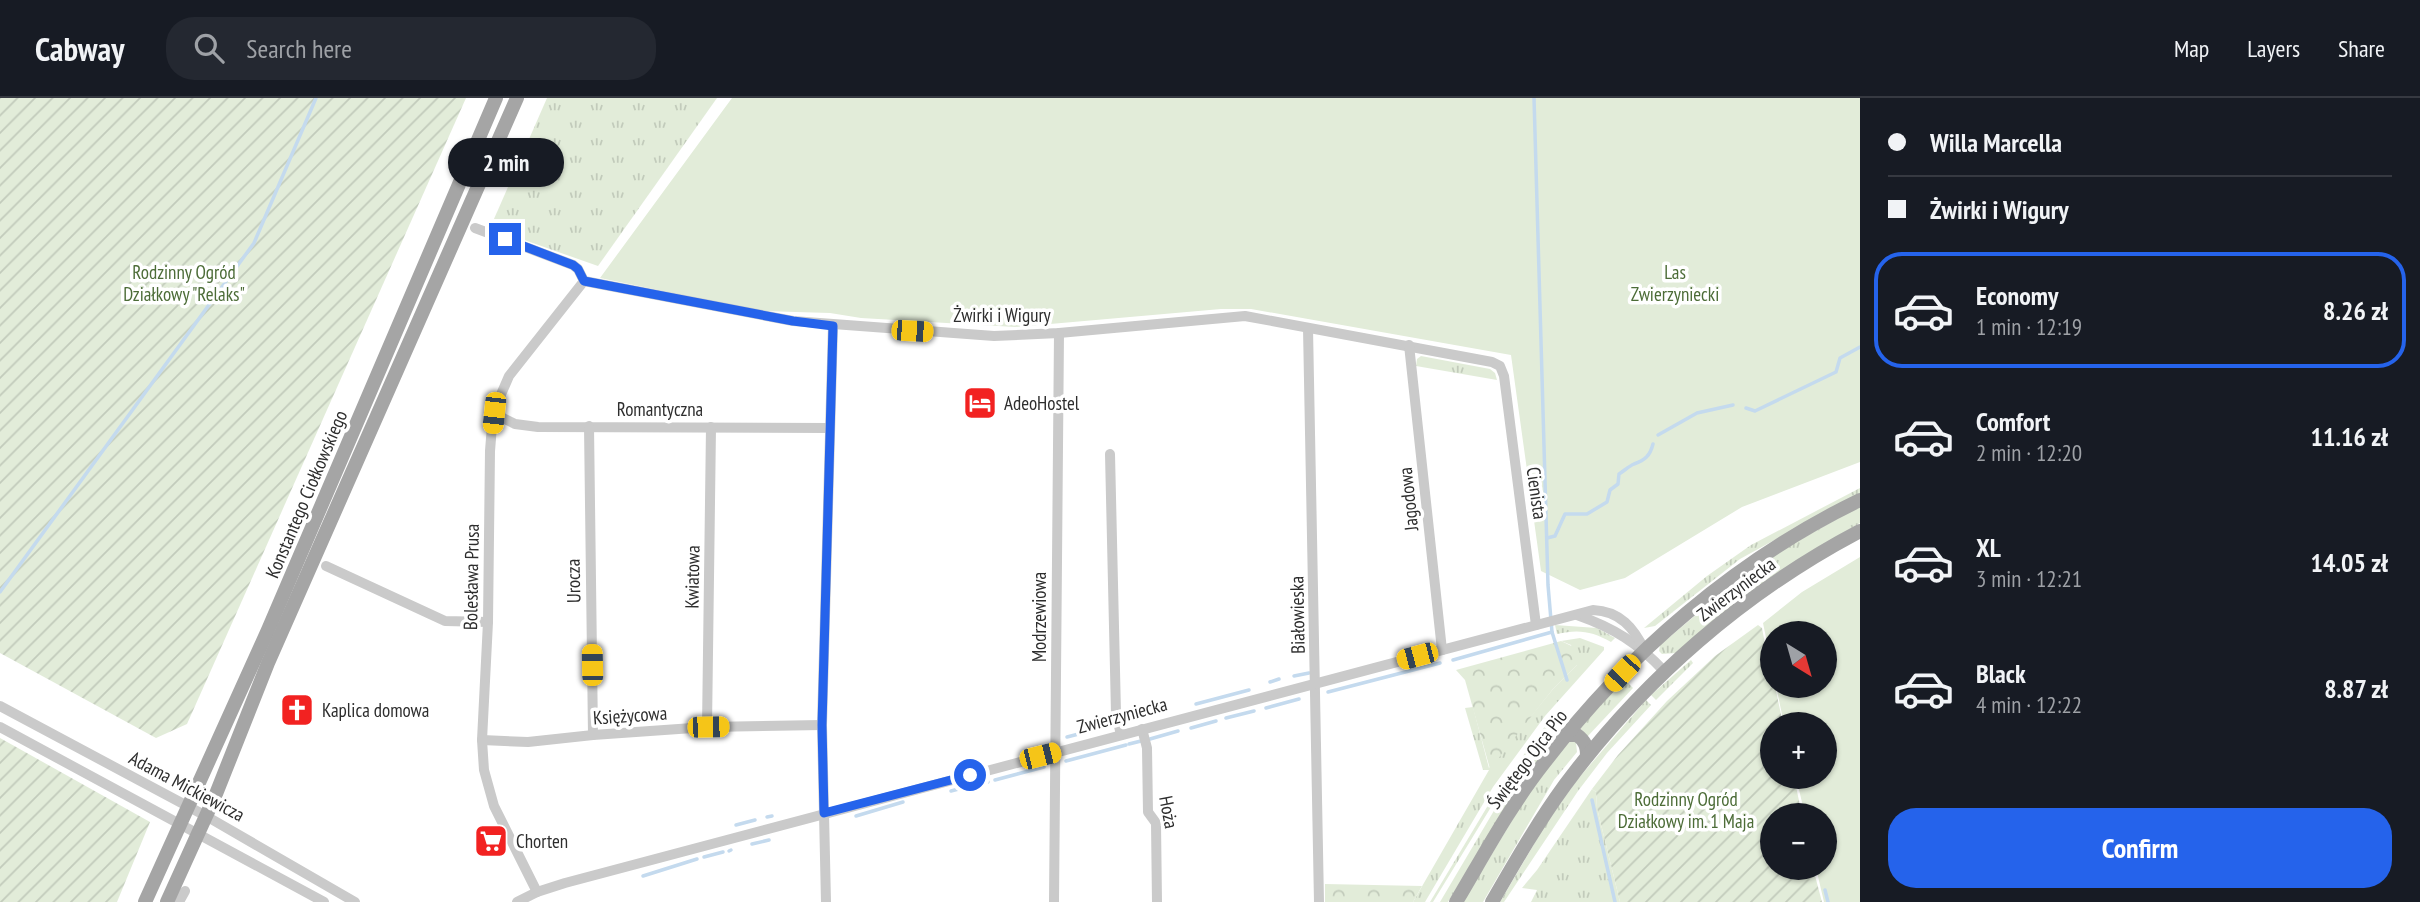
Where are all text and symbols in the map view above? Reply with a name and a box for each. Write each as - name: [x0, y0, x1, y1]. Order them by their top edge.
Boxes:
- search box: [166, 17, 656, 80]
- text: Cabway: [35, 27, 124, 70]
- icon: search: [190, 29, 228, 67]
- text: Search here: [246, 32, 352, 65]
- text: Map: [2174, 33, 2209, 64]
- text: Layers: [2247, 33, 2300, 64]
- text: Share: [2338, 33, 2385, 64]
- text: Willa Marcella: [1930, 126, 2062, 159]
- callout: 2 min: [447, 138, 563, 186]
- text: 2 min: [483, 148, 529, 177]
- text: Żwirki i Wigury: [1930, 193, 2069, 226]
- route end: [489, 223, 521, 255]
- park label: Rodzinny Ogród Działkowy "Relaks": [123, 260, 245, 306]
- park label: Las Zwierzyniecki: [1631, 260, 1719, 306]
- icon: car: [1892, 279, 1955, 342]
- text: Economy: [1976, 279, 2058, 312]
- text: 8.26 zł: [2323, 294, 2388, 327]
- street label: Żwirki i Wigury: [953, 303, 1052, 327]
- text: 1 min · 12:19: [1976, 312, 2082, 341]
- car: [891, 319, 934, 343]
- hotel icon: AdeoHostel: [961, 384, 999, 422]
- car: [482, 391, 507, 435]
- place label: AdeoHostel: [1004, 391, 1080, 415]
- street label: Romantyczna: [617, 397, 703, 421]
- icon: car: [1892, 405, 1955, 468]
- text: Comfort: [1976, 405, 2050, 438]
- street label: Konstantego Ciołkowskiego: [260, 407, 352, 581]
- text: 11.16 zł: [2311, 420, 2388, 453]
- text: 2 min · 12:20: [1976, 438, 2082, 467]
- street label: Cienista: [1521, 465, 1553, 521]
- street label: Jagodowa: [1393, 466, 1423, 533]
- street label: Bolesława Prusa: [458, 524, 484, 630]
- icon: car: [1892, 531, 1955, 594]
- text: XL: [1976, 531, 2001, 564]
- street label: Kwiatowa: [679, 545, 705, 609]
- text: 14.05 zł: [2311, 546, 2388, 579]
- street label: Zwierzyniecka: [1692, 552, 1780, 626]
- street label: Urocza: [561, 559, 585, 603]
- text: 3 min · 12:21: [1976, 564, 2082, 593]
- street label: Modrzewiowa: [1027, 572, 1051, 662]
- street label: Białowieska: [1284, 576, 1310, 654]
- north arrow: [1760, 621, 1838, 698]
- map controls: [1760, 621, 1837, 880]
- car: [1394, 640, 1441, 672]
- car: [582, 644, 603, 686]
- car: [1600, 650, 1645, 696]
- icon: car: [1892, 657, 1955, 720]
- text: Black: [1976, 657, 2026, 690]
- text: 8.87 zł: [2324, 672, 2388, 705]
- text: 4 min · 12:22: [1976, 690, 2082, 719]
- church icon: Kaplica domowa: [278, 691, 316, 729]
- street label: Zwierzyniecka: [1074, 691, 1170, 739]
- place label: Kaplica domowa: [322, 698, 429, 722]
- street label: Księżycowa: [592, 700, 668, 730]
- street label: Świętego Ojca Pio: [1482, 705, 1572, 813]
- button: +: [1760, 712, 1837, 789]
- car: [687, 716, 730, 738]
- car: [1018, 741, 1063, 771]
- street label: Adama Mickiewicza: [125, 746, 249, 826]
- route start: [954, 759, 986, 791]
- park label: Rodzinny Ogród Działkowy im. 1 Maja: [1618, 787, 1754, 833]
- street label: Hoża: [1154, 794, 1184, 830]
- button: −: [1760, 803, 1837, 880]
- button: Confirm: [1888, 808, 2392, 888]
- supermarket icon: Chorten: [472, 822, 510, 860]
- place label: Chorten: [516, 829, 568, 853]

